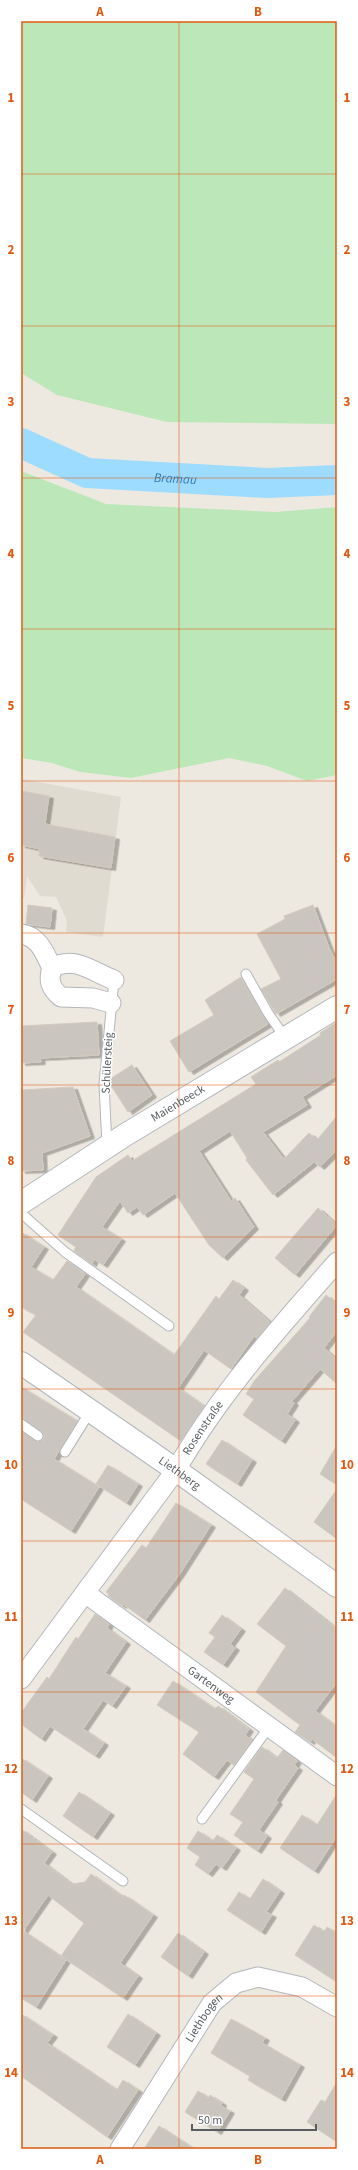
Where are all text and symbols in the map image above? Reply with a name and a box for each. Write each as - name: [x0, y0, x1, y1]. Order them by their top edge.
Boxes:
- text: A: [95, 3, 104, 21]
- text: B: [254, 3, 262, 21]
- text: 1: [8, 89, 15, 107]
- text: 1: [344, 89, 351, 107]
- text: 2: [8, 241, 15, 259]
- text: 2: [344, 241, 351, 259]
- text: 3: [8, 393, 15, 411]
- text: 3: [344, 393, 351, 411]
- water label: Bramau: [153, 469, 197, 489]
- text: 4: [8, 545, 15, 563]
- text: 4: [344, 545, 351, 563]
- text: 5: [8, 697, 15, 715]
- text: 5: [344, 697, 351, 715]
- text: 6: [8, 849, 15, 867]
- text: 6: [344, 849, 351, 867]
- text: 7: [8, 1001, 15, 1019]
- text: 7: [344, 1001, 351, 1019]
- street label: Schülersteig: [97, 1032, 118, 1094]
- street label: Maienbeeck: [148, 1081, 208, 1126]
- text: 8: [8, 1152, 15, 1170]
- text: 8: [344, 1152, 351, 1170]
- text: 9: [8, 1304, 15, 1322]
- text: 9: [344, 1304, 351, 1322]
- street label: Rosenstraße: [179, 1397, 228, 1459]
- street label: Liethberg: [155, 1452, 204, 1494]
- text: 10: [4, 1456, 18, 1474]
- text: 10: [340, 1456, 354, 1474]
- text: 11: [4, 1608, 18, 1626]
- text: 11: [340, 1608, 354, 1626]
- street label: Gartenweg: [184, 1662, 238, 1708]
- text: 12: [4, 1760, 18, 1778]
- text: 12: [340, 1760, 354, 1778]
- text: 13: [4, 1912, 18, 1930]
- text: 13: [340, 1912, 354, 1930]
- street label: Liethbogen: [181, 1989, 227, 2046]
- text: 14: [4, 2064, 18, 2082]
- text: 14: [340, 2064, 354, 2082]
- scale bar: [192, 2106, 316, 2132]
- text: 50 m: [198, 2112, 222, 2129]
- text: A: [95, 2151, 104, 2169]
- text: B: [254, 2151, 262, 2169]

